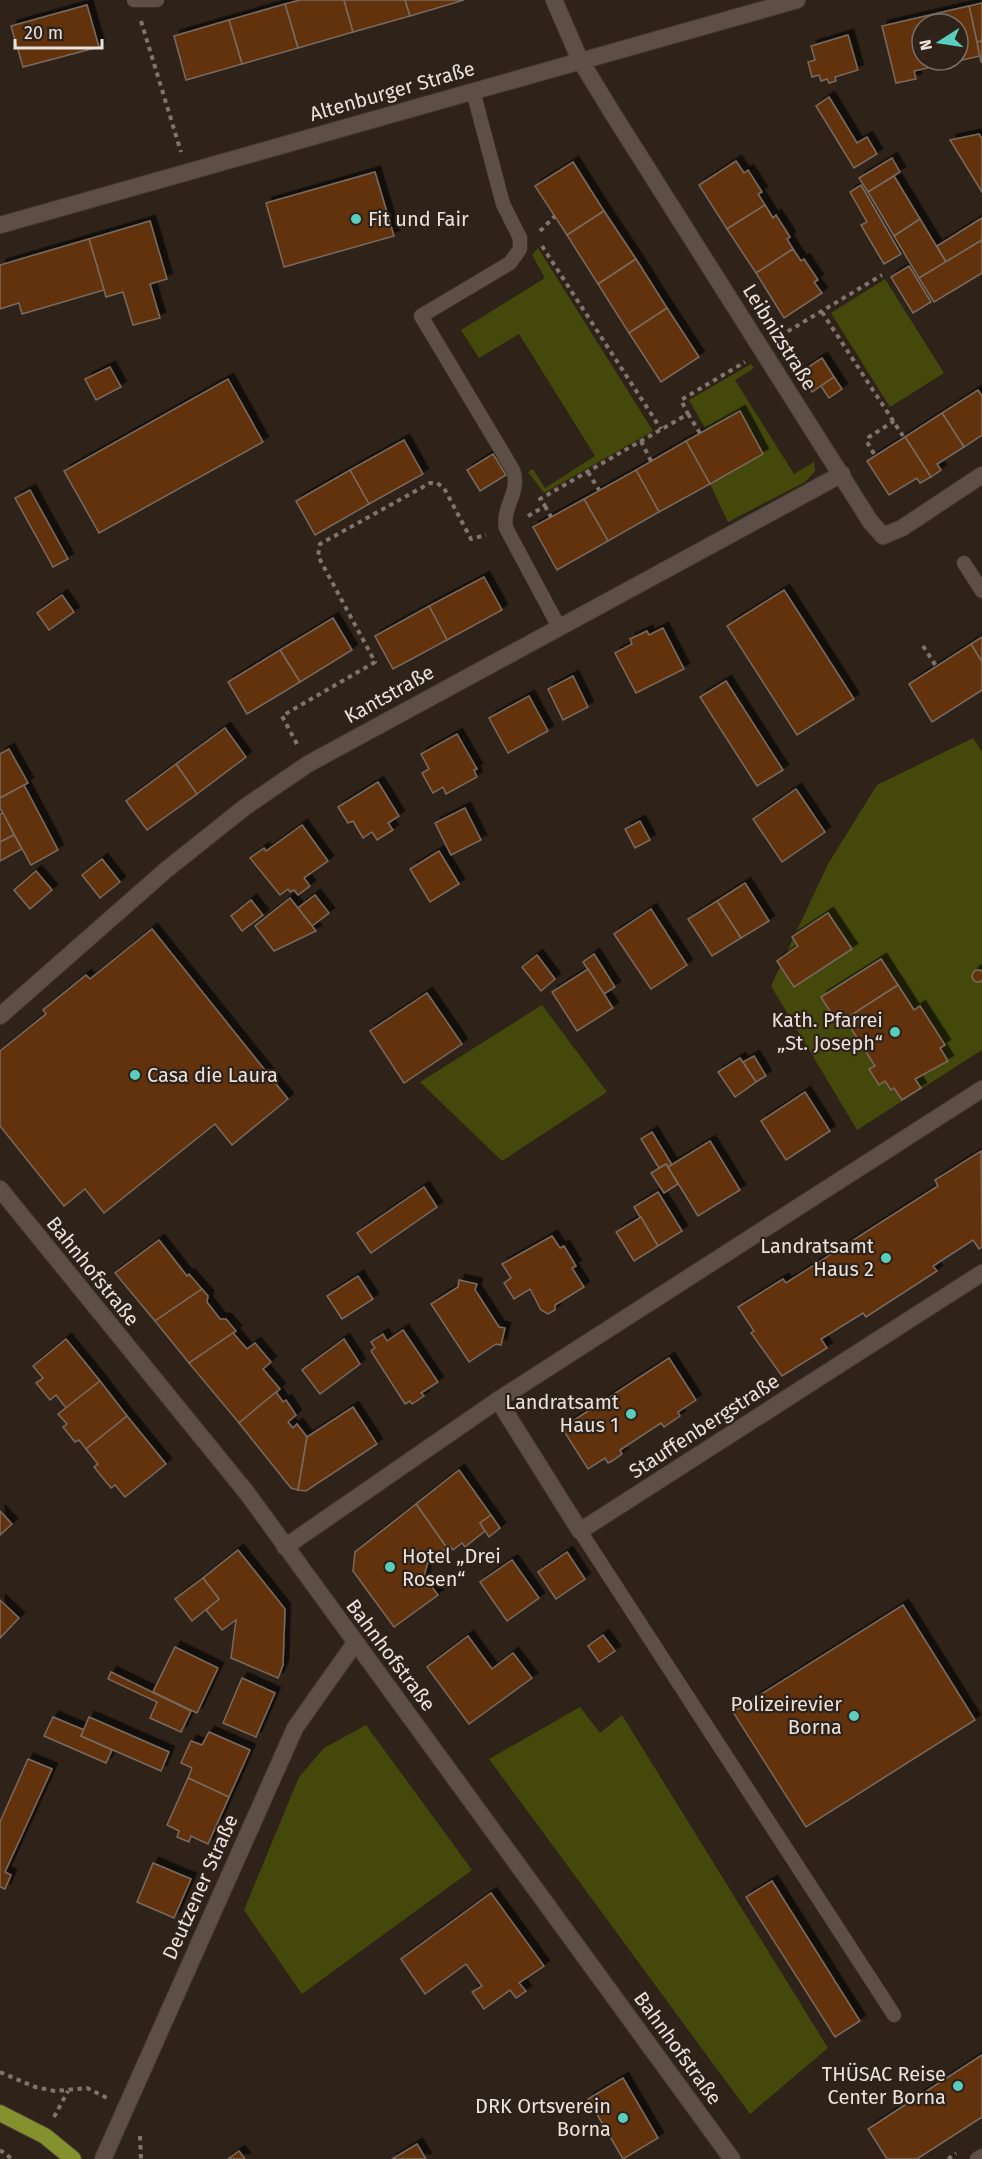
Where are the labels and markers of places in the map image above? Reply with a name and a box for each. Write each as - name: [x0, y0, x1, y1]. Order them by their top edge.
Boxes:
- place label: Fit und Fair: [368, 207, 469, 231]
- marker: Fit und Fair: [349, 212, 363, 226]
- place label: Kath. Pfarrei „St. Joseph“: [771, 1008, 883, 1055]
- marker: Kath. Pfarrei „St. Joseph“: [888, 1025, 902, 1039]
- place label: Casa die Laura: [147, 1063, 278, 1087]
- marker: Casa die Laura: [128, 1068, 142, 1082]
- place label: Landratsamt Haus 2: [760, 1234, 875, 1281]
- marker: Landratsamt Haus 2: [879, 1251, 893, 1265]
- place label: Landratsamt Haus 1: [505, 1390, 620, 1437]
- marker: Landratsamt Haus 1: [624, 1407, 638, 1421]
- place label: Hotel „Drei Rosen“: [402, 1544, 501, 1591]
- marker: Hotel „Drei Rosen“: [383, 1560, 397, 1574]
- place label: Polizeirevier Borna: [731, 1692, 842, 1739]
- marker: Polizeirevier Borna: [847, 1709, 861, 1723]
- place label: THÜSAC Reise Center Borna: [822, 2062, 946, 2109]
- marker: THÜSAC Reise Center Borna: [951, 2079, 965, 2093]
- place label: DRK Ortsverein Borna: [475, 2094, 611, 2141]
- marker: DRK Ortsverein Borna: [616, 2111, 630, 2125]

